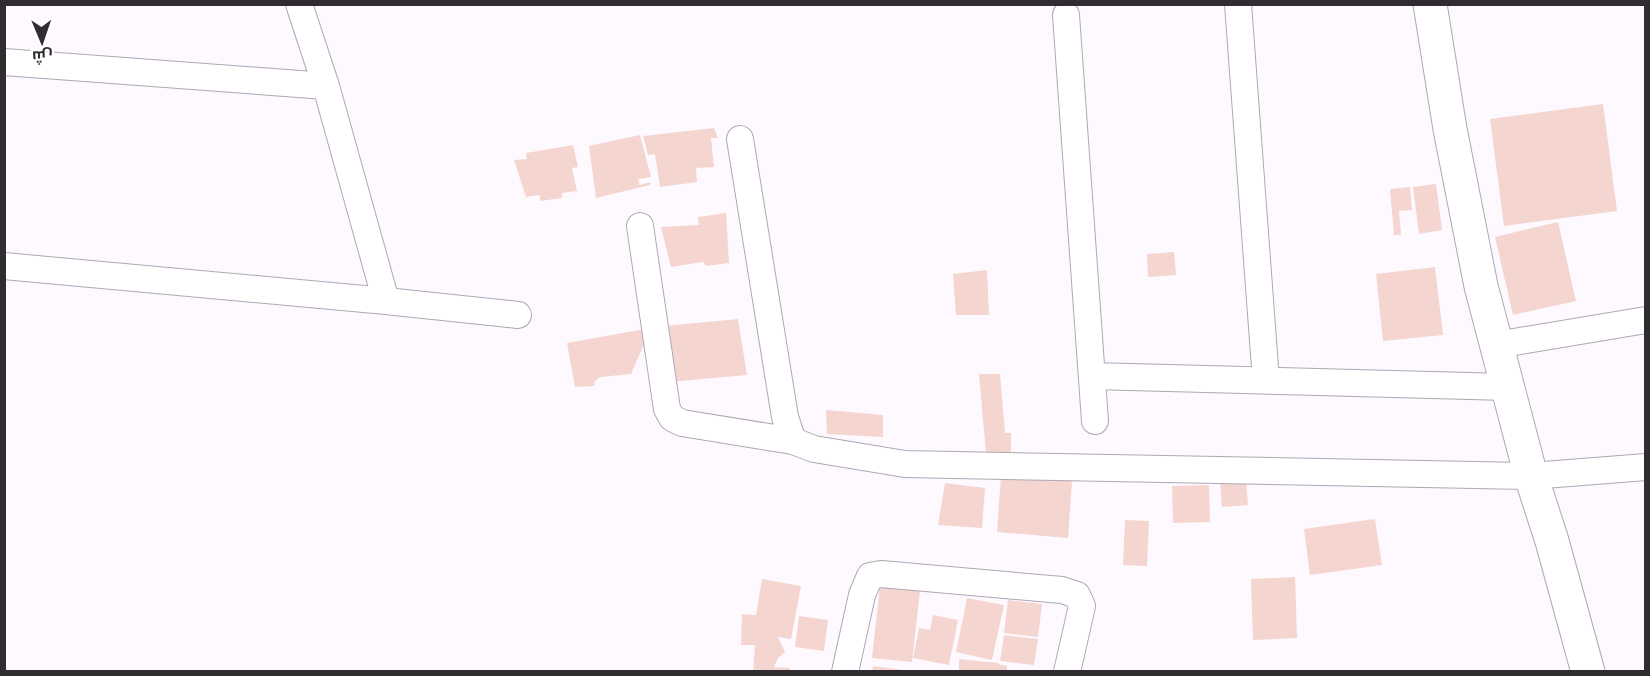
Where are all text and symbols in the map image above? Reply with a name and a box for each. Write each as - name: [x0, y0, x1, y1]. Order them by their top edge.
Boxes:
- north arrow: [12, 12, 72, 72]
- text: ش: [32, 42, 53, 72]

